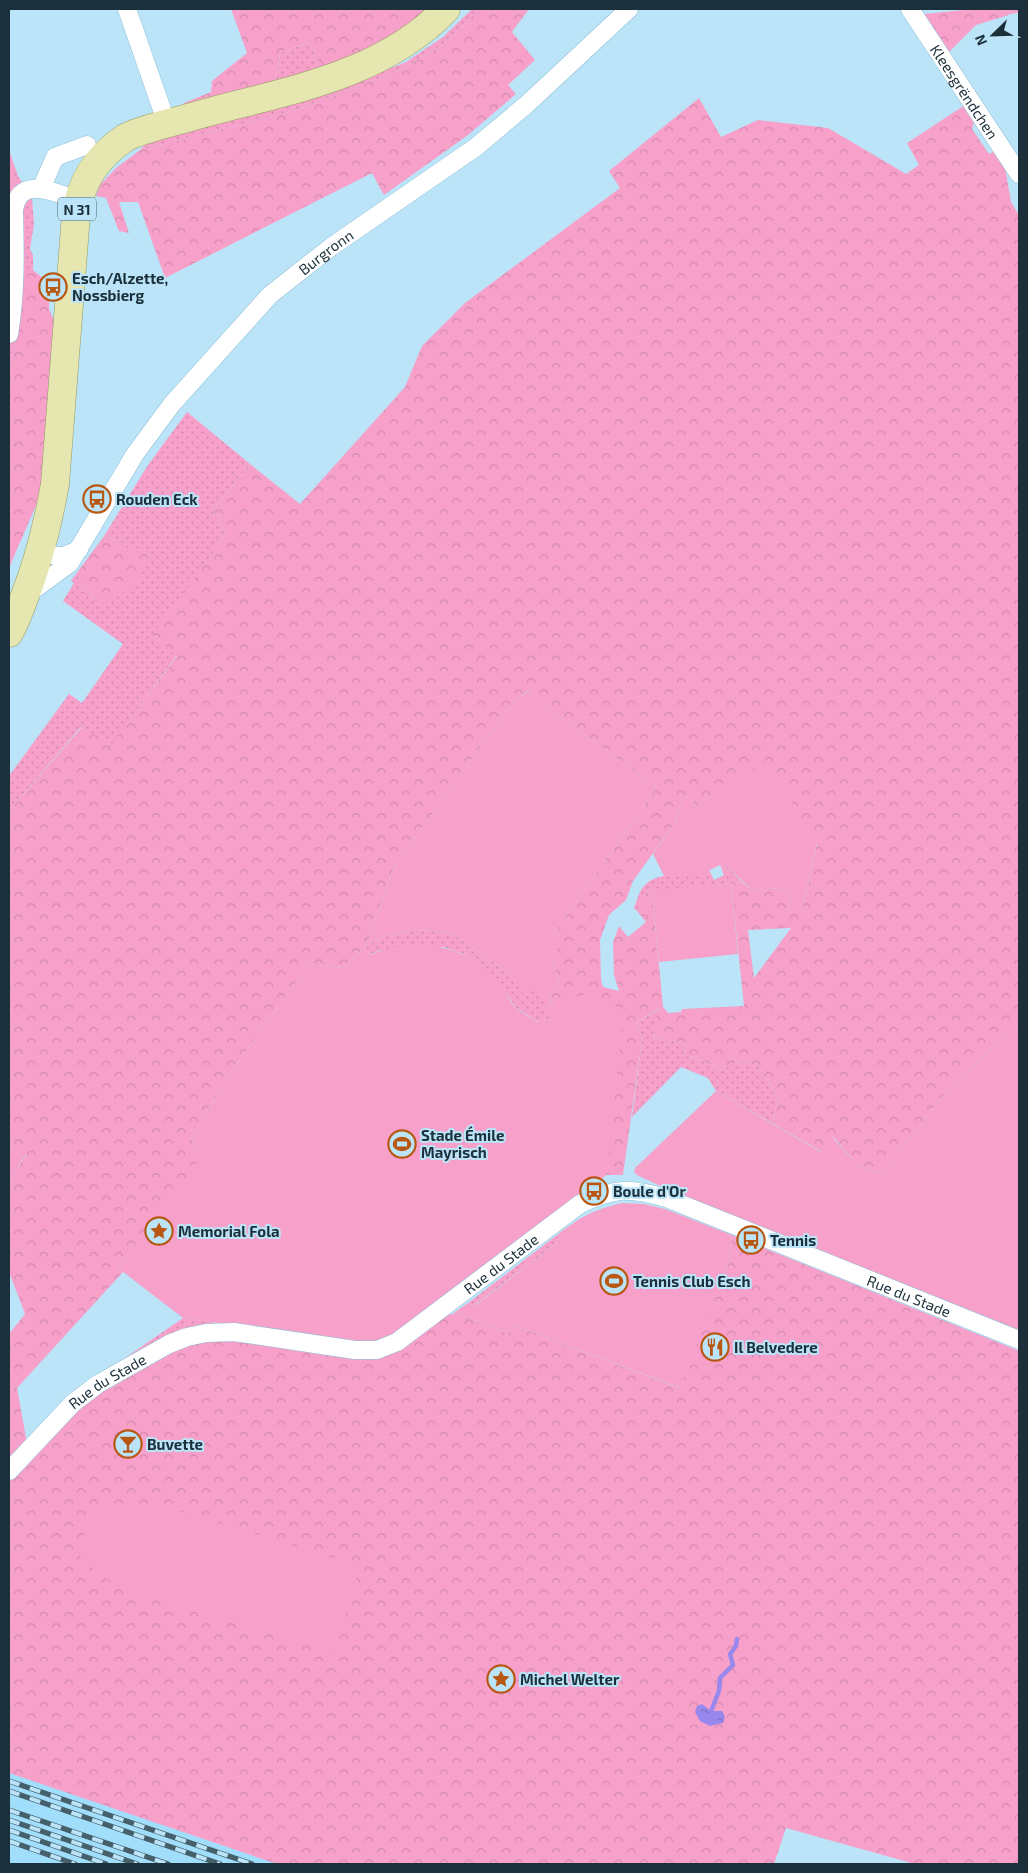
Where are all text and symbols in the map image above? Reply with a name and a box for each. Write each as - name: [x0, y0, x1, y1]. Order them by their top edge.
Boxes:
- north arrow: [968, 10, 1018, 60]
- text: N: [971, 32, 990, 48]
- street label: Kleesgrëndchen: [927, 41, 1002, 142]
- road number: N 31: [58, 198, 96, 220]
- street label: Burgronn: [295, 225, 357, 278]
- place label: Esch/Alzette, Nossbierg: [72, 269, 168, 304]
- bus stop icon: Esch/Alzette, Nossbierg: [38, 272, 68, 302]
- bus stop icon: Rouden Eck: [82, 484, 112, 514]
- place label: Rouden Eck: [116, 490, 198, 508]
- place label: Stade Émile Mayrisch: [421, 1125, 505, 1162]
- sports icon: Stade Émile Mayrisch: [387, 1129, 417, 1159]
- bus stop icon: Boule d'Or: [579, 1176, 609, 1206]
- place label: Boule d'Or: [613, 1182, 686, 1200]
- place icon: Memorial Fola: [144, 1216, 174, 1246]
- place label: Memorial Fola: [178, 1222, 280, 1240]
- bus stop icon: Tennis: [736, 1225, 766, 1255]
- street label: Rue du Stade: [460, 1230, 542, 1298]
- place label: Tennis: [770, 1231, 816, 1249]
- sports icon: Tennis Club Esch: [599, 1266, 629, 1296]
- street label: Rue du Stade: [864, 1271, 954, 1321]
- place label: Tennis Club Esch: [633, 1272, 750, 1290]
- restaurant icon: Il Belvedere: [700, 1332, 730, 1362]
- place label: Il Belvedere: [734, 1338, 818, 1356]
- street label: Rue du Stade: [65, 1350, 149, 1412]
- bar icon: Buvette: [113, 1429, 143, 1459]
- place label: Buvette: [147, 1435, 203, 1453]
- place icon: Michel Welter: [486, 1664, 516, 1694]
- place label: Michel Welter: [520, 1670, 620, 1688]

